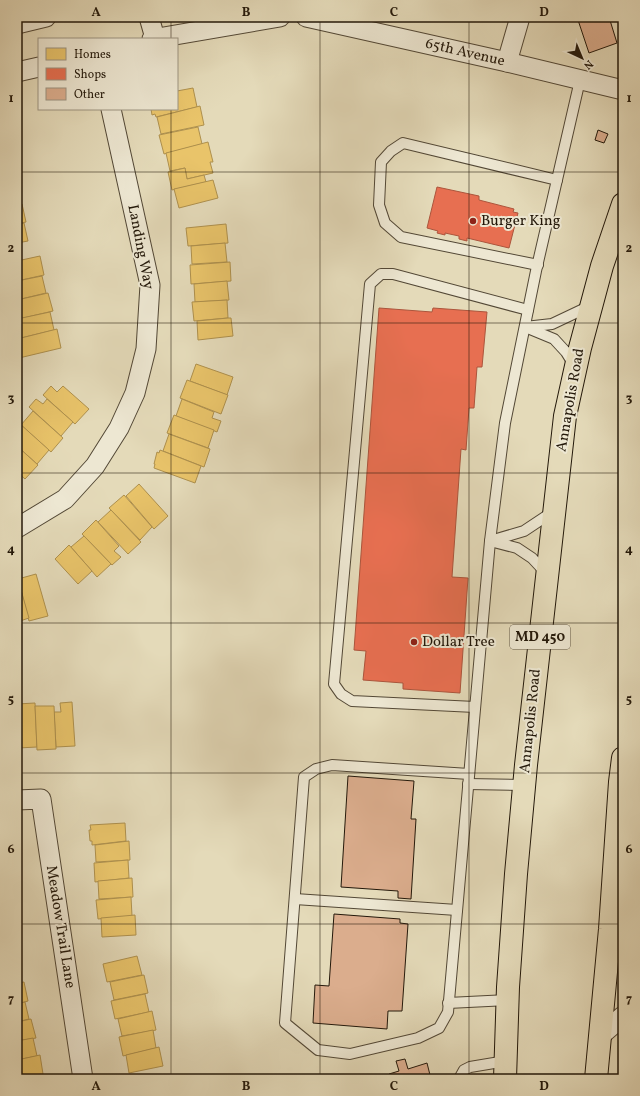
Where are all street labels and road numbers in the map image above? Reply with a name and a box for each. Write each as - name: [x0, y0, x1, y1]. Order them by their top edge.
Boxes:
- street label: 65th Avenue: [423, 34, 507, 72]
- street label: Landing Way: [121, 203, 159, 291]
- street label: Annapolis Road: [552, 347, 590, 453]
- road number: MD 450: [510, 625, 570, 649]
- street label: Annapolis Road: [515, 668, 547, 774]
- street label: Meadow Trail Lane: [40, 864, 80, 990]

